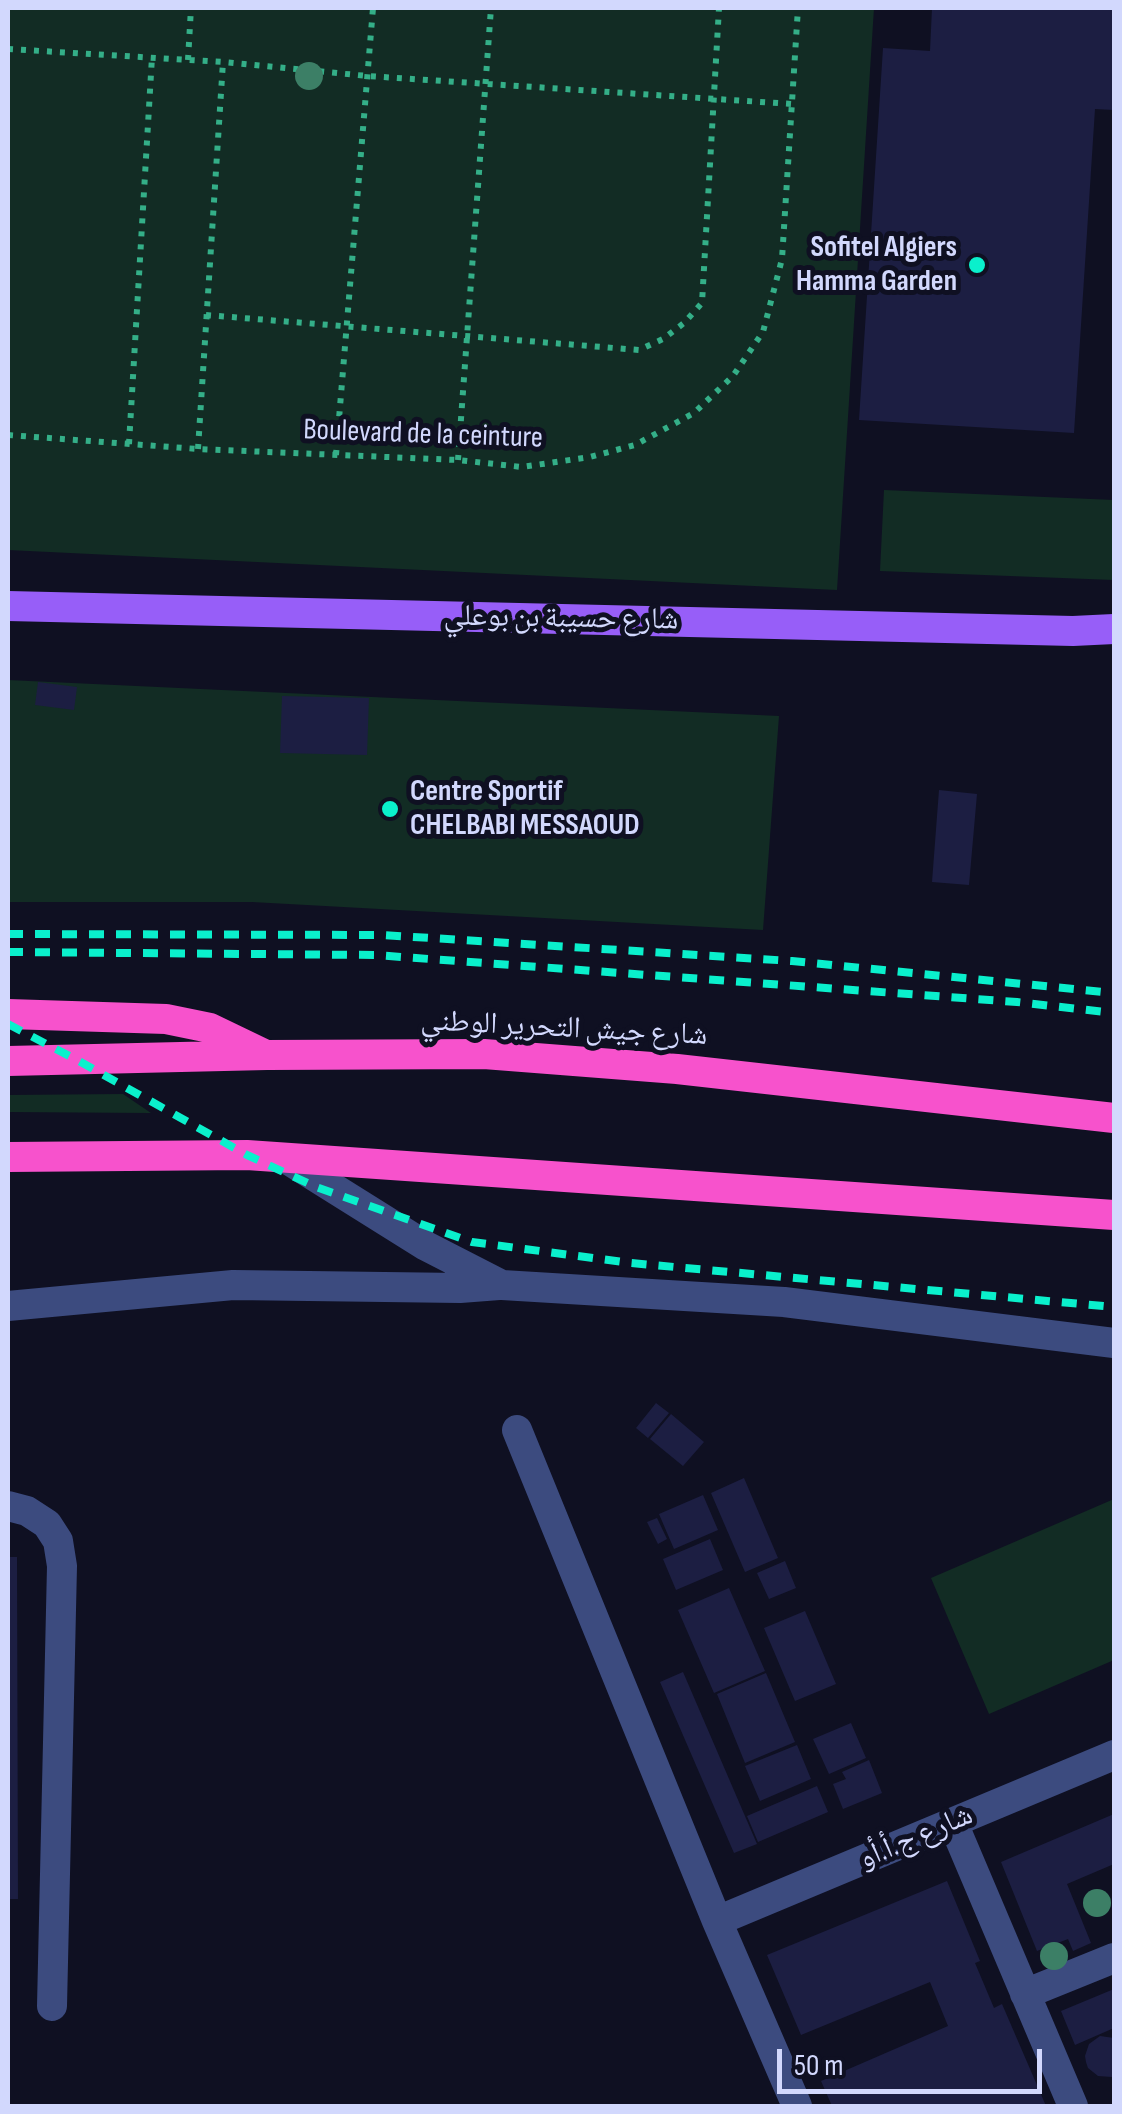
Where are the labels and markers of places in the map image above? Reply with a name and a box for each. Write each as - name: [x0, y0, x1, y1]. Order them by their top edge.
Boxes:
- place label: Sofitel Algiers Hamma Garden: [796, 230, 957, 300]
- marker: Sofitel Algiers Hamma Garden: [966, 254, 988, 276]
- place label: Centre Sportif CHELBABI MESSAOUD: [410, 774, 640, 844]
- marker: Centre Sportif CHELBABI MESSAOUD: [379, 798, 401, 820]

